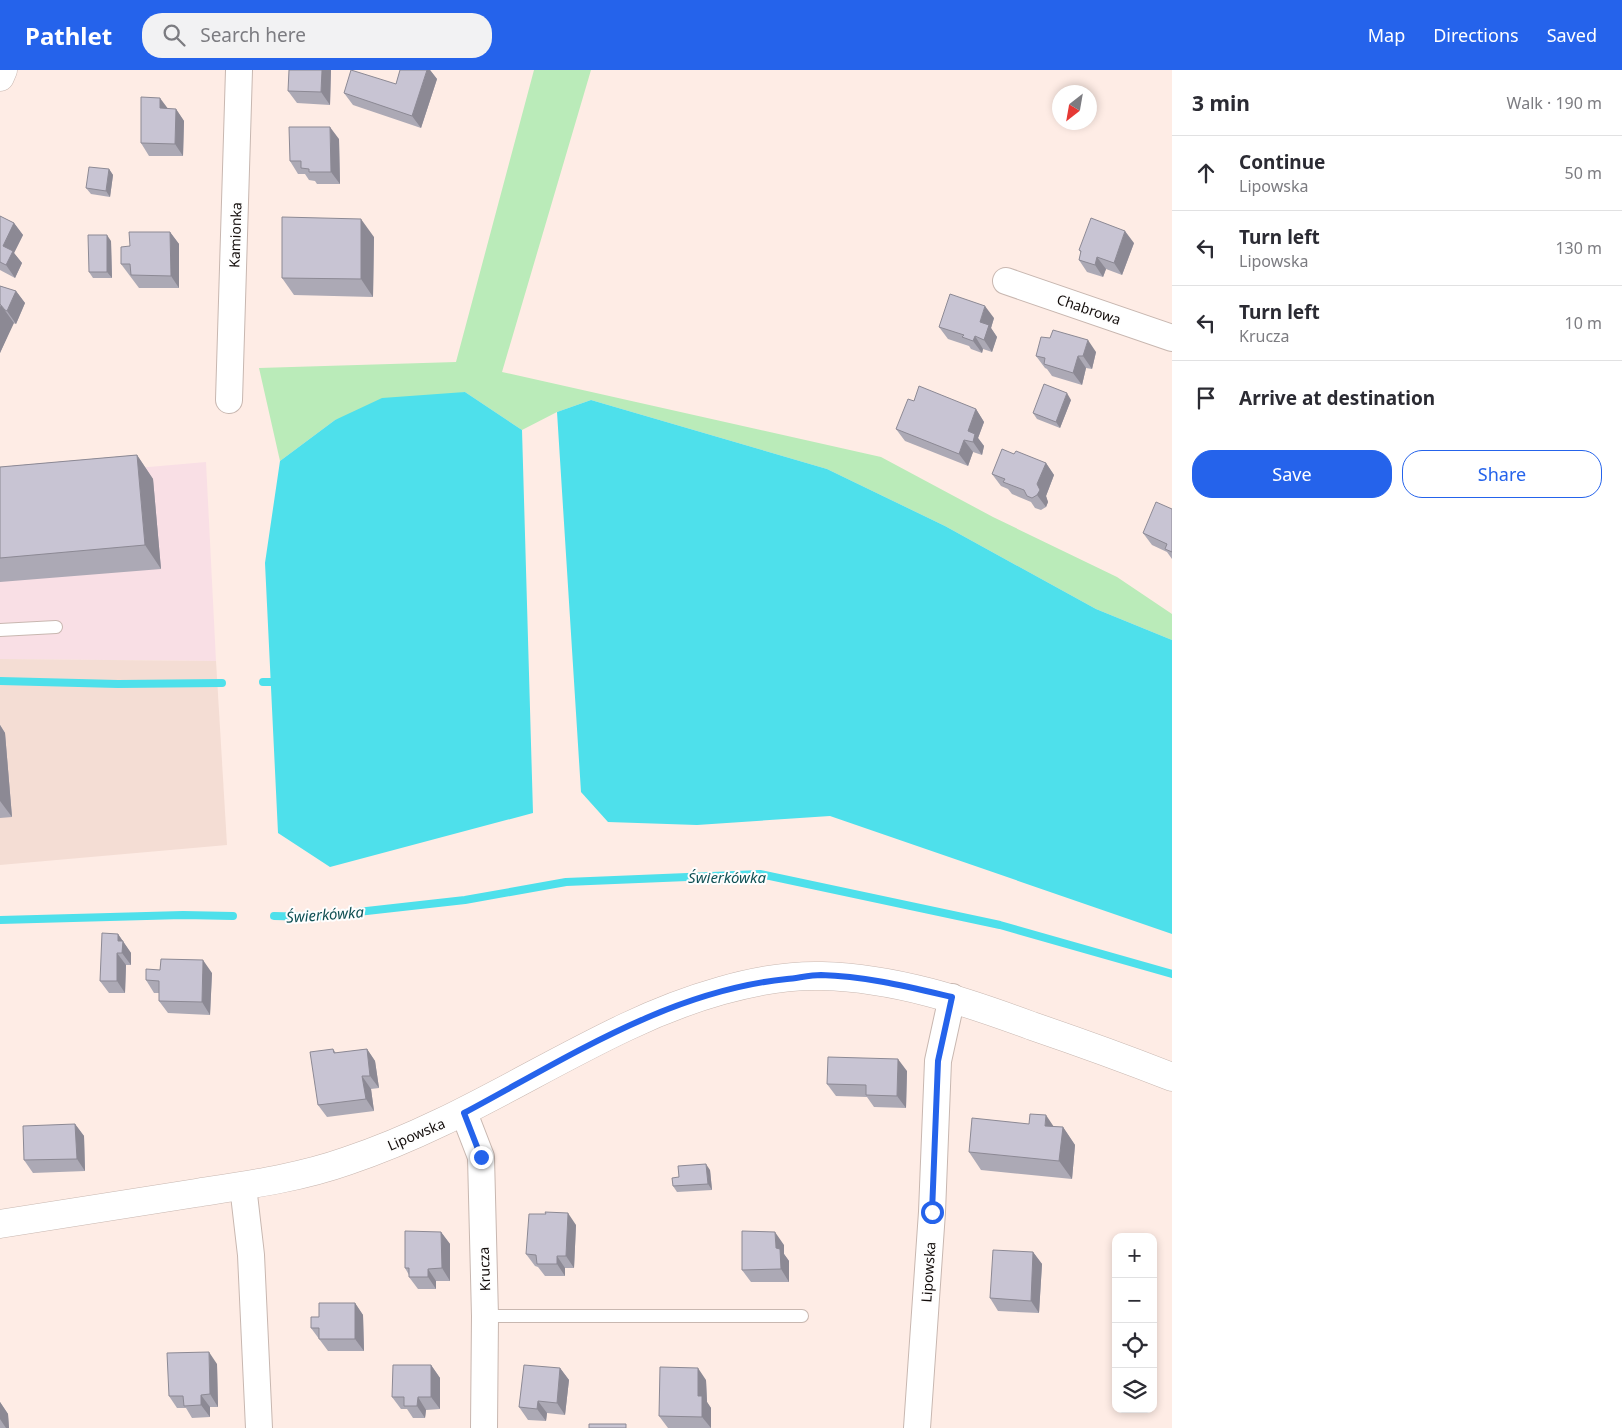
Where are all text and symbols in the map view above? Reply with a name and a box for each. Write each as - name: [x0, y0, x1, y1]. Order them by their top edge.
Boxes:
- search box: [142, 13, 492, 58]
- text: Pathlet: [25, 19, 112, 52]
- icon: search: [160, 21, 188, 49]
- text: Search here: [200, 22, 306, 48]
- text: Map: [1368, 23, 1405, 47]
- text: Directions: [1433, 23, 1519, 47]
- text: Saved: [1547, 23, 1597, 47]
- north arrow: [1052, 85, 1097, 130]
- text: 3 min: [1192, 89, 1250, 117]
- text: Walk · 190 m: [1507, 92, 1602, 114]
- text: Continue: [1239, 149, 1325, 175]
- icon: ahead: [1192, 159, 1220, 187]
- text: 50 m: [1565, 162, 1602, 184]
- text: Lipowska: [1239, 175, 1308, 197]
- street label: Kamionka: [224, 202, 246, 268]
- text: Turn left: [1239, 224, 1320, 250]
- icon: left: [1192, 234, 1220, 262]
- text: 130 m: [1555, 237, 1602, 259]
- text: Lipowska: [1239, 250, 1308, 272]
- street label: Chabrowa: [1054, 289, 1124, 329]
- text: Turn left: [1239, 299, 1320, 325]
- icon: left: [1192, 309, 1220, 337]
- text: 10 m: [1565, 312, 1602, 334]
- text: Krucza: [1239, 325, 1290, 347]
- icon: arrive: [1192, 384, 1220, 412]
- text: Arrive at destination: [1239, 385, 1435, 411]
- button: Save: [1192, 450, 1392, 498]
- button: Share: [1402, 450, 1602, 498]
- water label: Świerkówka: [688, 867, 766, 887]
- water label: Świerkówka: [285, 901, 365, 927]
- street label: Lipowska: [384, 1113, 448, 1155]
- route end: [470, 1146, 493, 1169]
- route start: [921, 1201, 944, 1224]
- map controls: [1112, 1233, 1157, 1413]
- button: +: [1112, 1233, 1157, 1278]
- street label: Lipowska: [916, 1241, 940, 1303]
- street label: Krucza: [474, 1247, 494, 1291]
- button: −: [1112, 1278, 1157, 1323]
- button: locate: [1112, 1323, 1157, 1368]
- button: layers: [1112, 1368, 1157, 1413]

